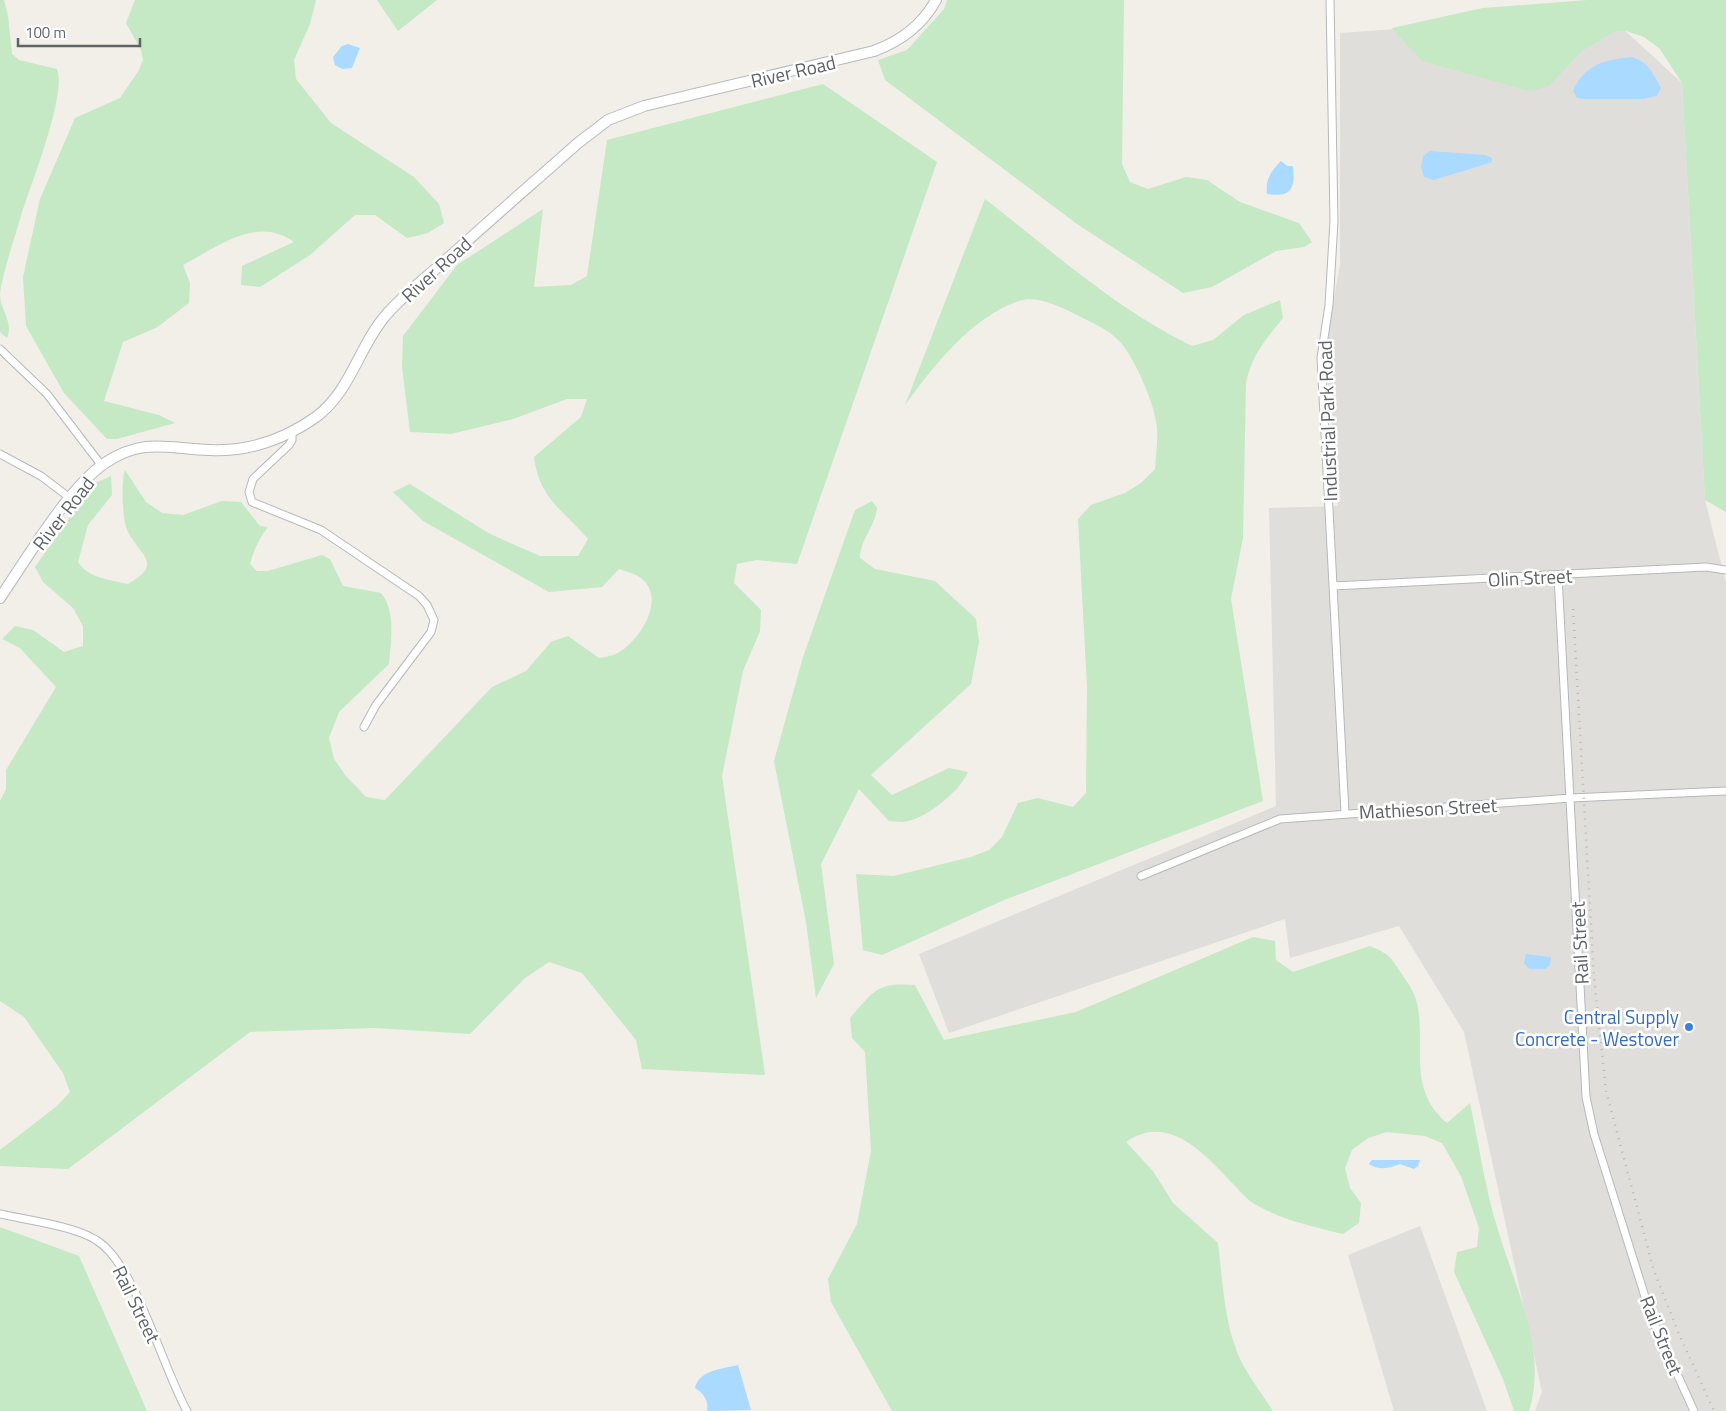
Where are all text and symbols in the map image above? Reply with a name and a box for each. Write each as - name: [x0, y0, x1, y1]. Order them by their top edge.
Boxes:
- scale bar: [18, 15, 140, 47]
- text: 100 m: [25, 21, 66, 44]
- street label: River Road: [748, 47, 838, 95]
- street label: River Road: [394, 229, 478, 309]
- street label: Industrial Park Road: [1310, 340, 1344, 502]
- street label: River Road: [25, 470, 101, 556]
- street label: Olin Street: [1487, 560, 1573, 594]
- street label: Mathieson Street: [1358, 790, 1498, 826]
- street label: Rail Street: [1562, 901, 1596, 985]
- place label: Central Supply Concrete - Westover: [1515, 1002, 1679, 1053]
- marker: Central Supply Concrete - Westover: [1683, 1021, 1695, 1033]
- street label: Rail Street: [106, 1260, 168, 1348]
- street label: Rail Street: [1633, 1291, 1691, 1379]

